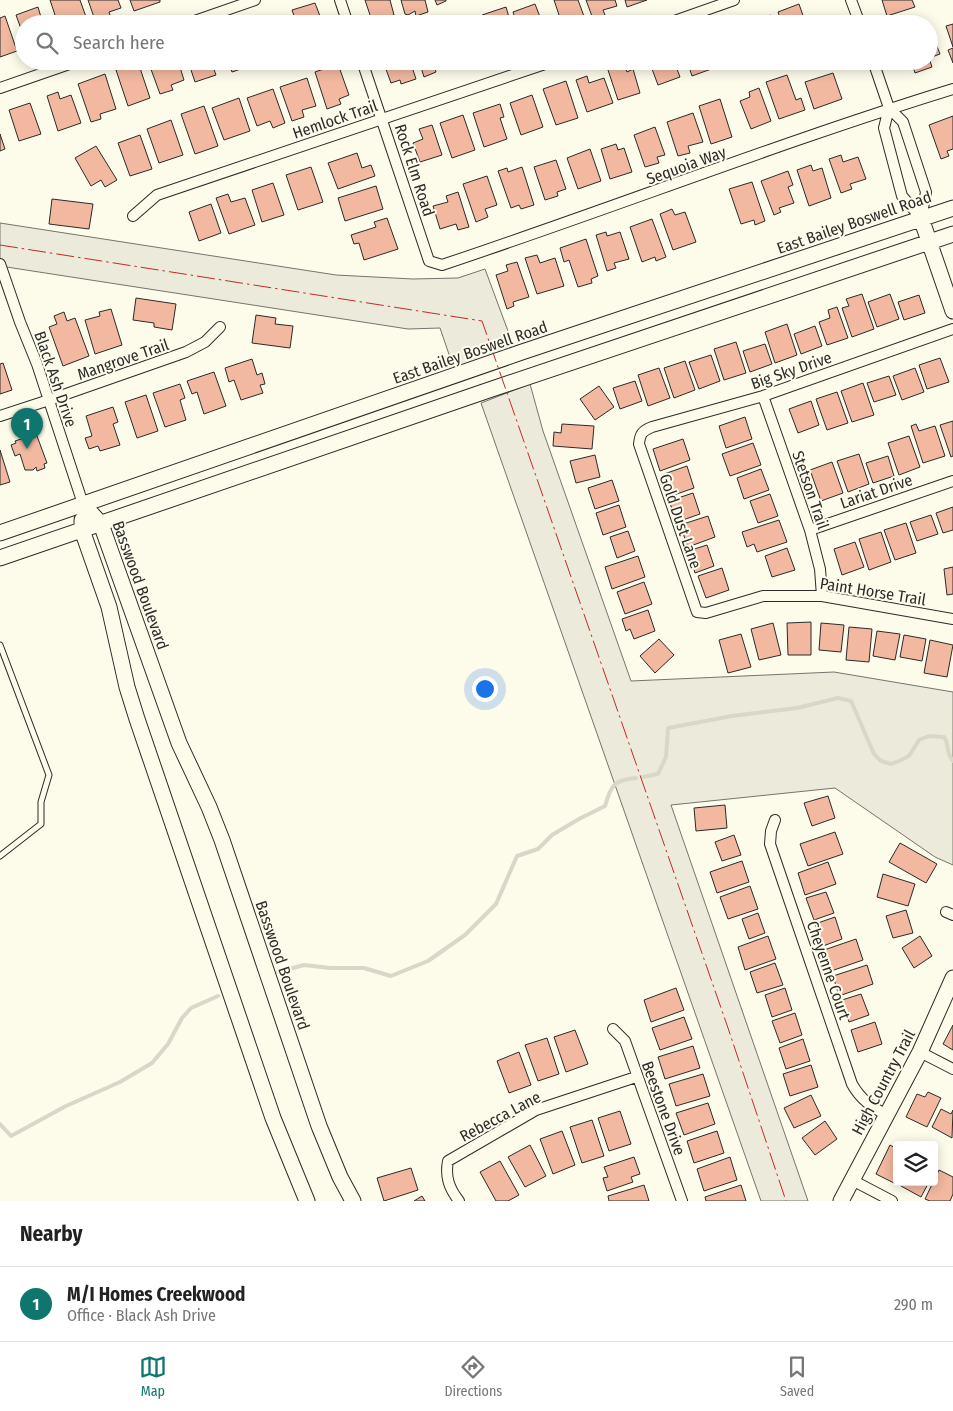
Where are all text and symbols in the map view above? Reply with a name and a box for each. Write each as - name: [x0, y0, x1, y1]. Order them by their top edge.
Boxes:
- search box: [15, 15, 938, 70]
- icon: search: [33, 29, 61, 57]
- text: Search here: [73, 31, 165, 54]
- street label: Hemlock Trail: [290, 96, 380, 143]
- street label: Rock Elm Road: [391, 122, 438, 219]
- street label: Sequoia Way: [644, 142, 729, 189]
- street label: East Bailey Boswell Road: [774, 187, 934, 258]
- street label: East Bailey Boswell Road: [390, 317, 550, 388]
- street label: Black Ash Drive: [30, 329, 81, 430]
- street label: Mangrove Trail: [75, 335, 171, 384]
- street label: Big Sky Drive: [748, 348, 834, 393]
- pin: 1: [11, 408, 43, 449]
- street label: Stetson Trail: [788, 448, 833, 532]
- street label: Lariat Drive: [838, 470, 915, 513]
- street label: Gold Dust Lane: [655, 471, 706, 571]
- street label: Basswood Boulevard: [108, 518, 173, 652]
- street label: Paint Horse Trail: [819, 574, 927, 609]
- your location: [472, 676, 498, 702]
- street label: Basswood Boulevard: [251, 898, 314, 1032]
- street label: Cheyenne Court: [803, 918, 855, 1023]
- street label: High Country Trail: [848, 1026, 919, 1138]
- street label: Beestone Drive: [638, 1059, 689, 1158]
- street label: Rebecca Lane: [457, 1087, 544, 1146]
- map controls: [893, 1141, 938, 1186]
- button: layers: [893, 1141, 938, 1186]
- text: Nearby: [20, 1221, 82, 1247]
- text: M/I Homes Creekwood: [67, 1283, 245, 1306]
- text: 1: [33, 1295, 39, 1314]
- text: 290 m: [894, 1295, 933, 1314]
- text: Office · Black Ash Drive: [67, 1306, 216, 1325]
- tab: Map: [139, 1353, 167, 1400]
- tab: Directions: [444, 1353, 502, 1400]
- tab: Saved: [780, 1353, 814, 1400]

